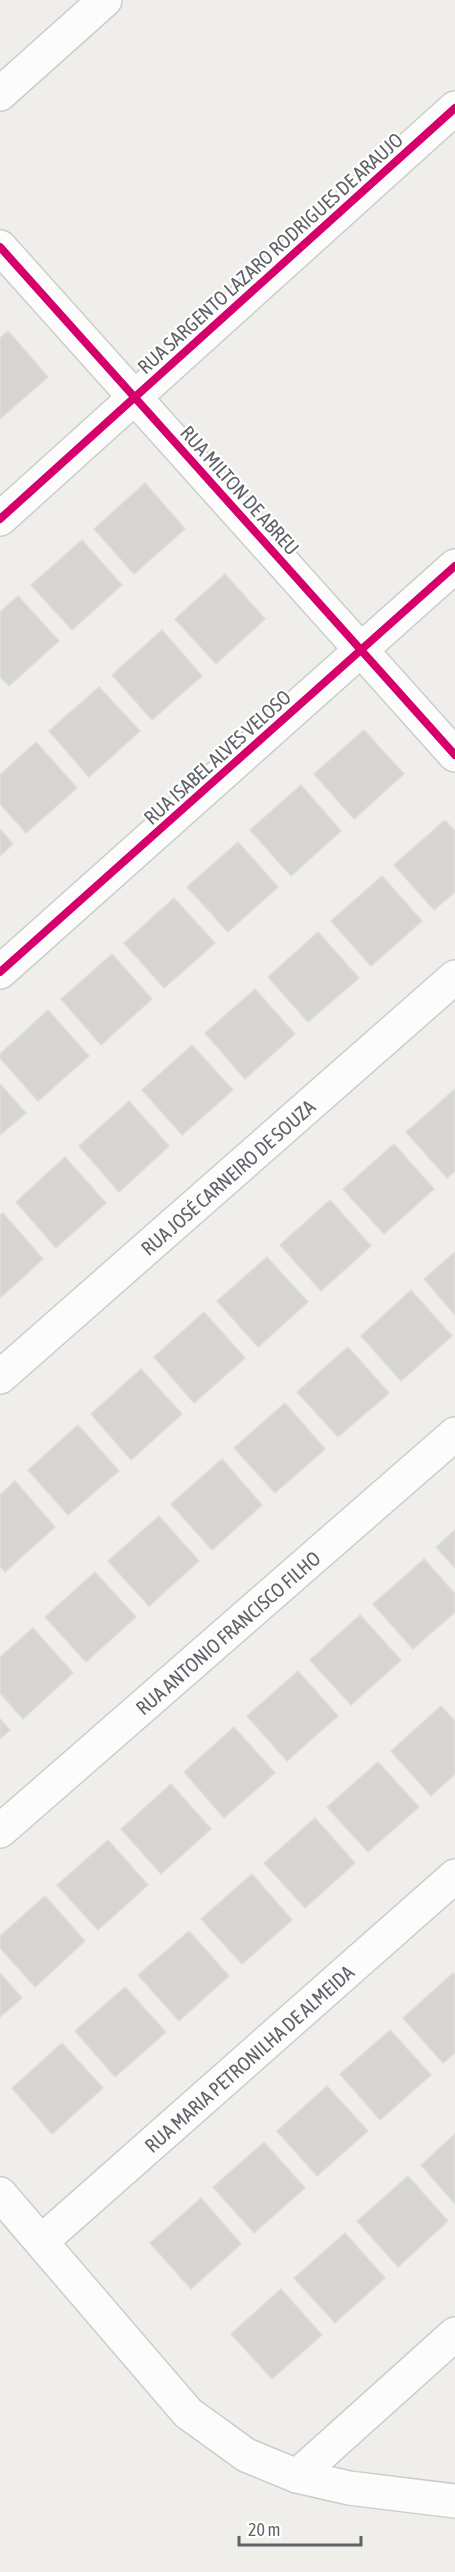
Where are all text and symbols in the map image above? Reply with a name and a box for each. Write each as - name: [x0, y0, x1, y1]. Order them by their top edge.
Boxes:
- street label: RUA SARGENTO LAZARO RODRIGUES DE ARAUJO: [133, 128, 407, 378]
- street label: RUA MILTON DE ABREU: [176, 421, 304, 559]
- street label: RUA ISABEL ALVES VELOSO: [139, 685, 295, 829]
- street label: RUA JOSÉ CARNEIRO DE SOUZA: [136, 1094, 319, 1259]
- street label: RUA ANTONIO FRANCISCO FILHO: [131, 1546, 324, 1719]
- street label: RUA MARIA PETRONILHA DE ALMEIDA: [140, 1960, 358, 2157]
- scale bar: [239, 2509, 360, 2547]
- text: 20 m: [248, 2519, 280, 2540]

